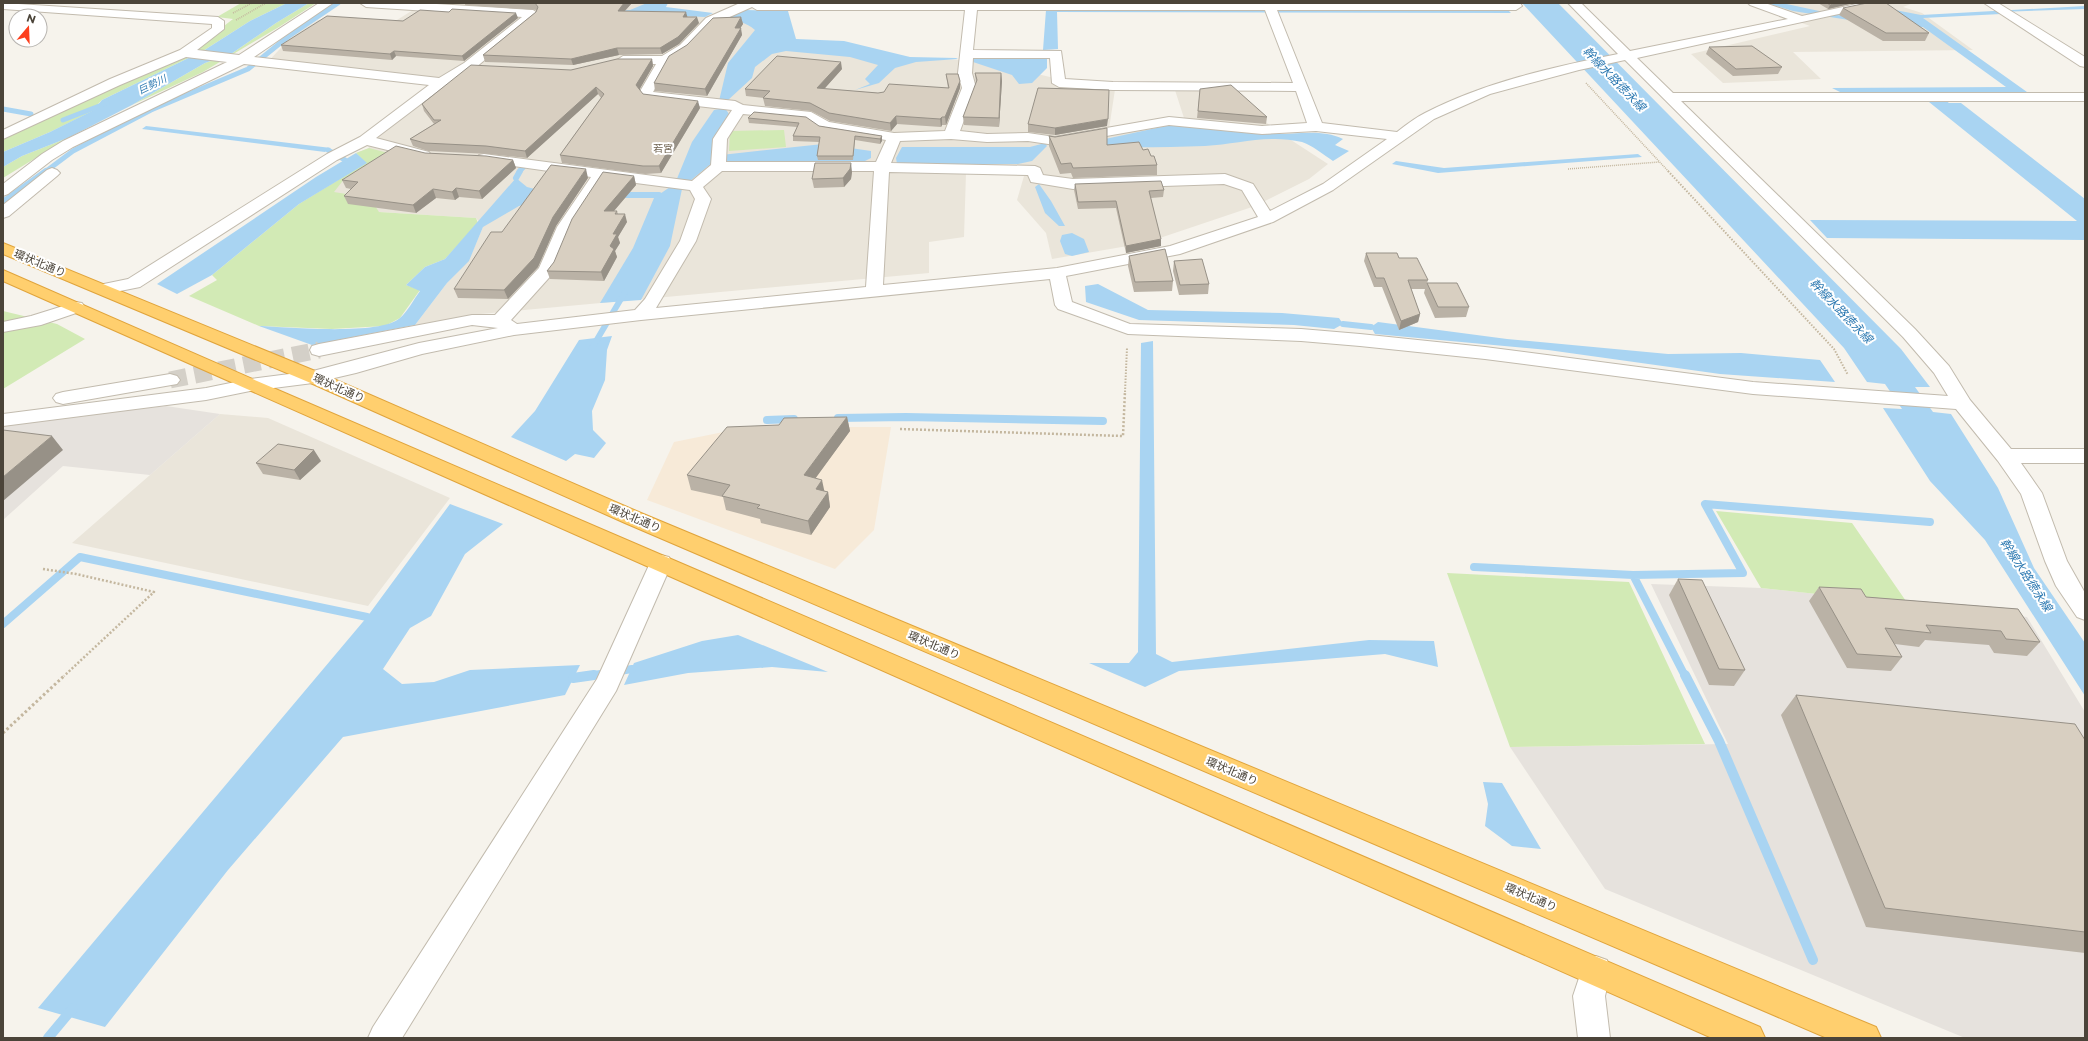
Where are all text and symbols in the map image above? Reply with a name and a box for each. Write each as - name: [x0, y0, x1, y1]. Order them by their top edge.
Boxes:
- north arrow: [8, 8, 48, 48]
- text: N: [25, 10, 38, 27]
- water label: 幹線水路徳永線: [1580, 43, 1650, 116]
- water label: 巨勢川: [136, 72, 169, 97]
- district label: 若宮: [653, 142, 673, 155]
- street label: 環状北通り: [12, 246, 68, 280]
- water label: 幹線水路徳永線: [1807, 275, 1877, 348]
- street label: 環状北通り: [311, 370, 367, 406]
- street label: 環状北通り: [607, 501, 663, 535]
- water label: 幹線水路徳永線: [1997, 535, 2057, 616]
- street label: 環状北通り: [906, 628, 962, 662]
- street label: 環状北通り: [1204, 754, 1260, 788]
- street label: 環状北通り: [1503, 880, 1559, 914]

